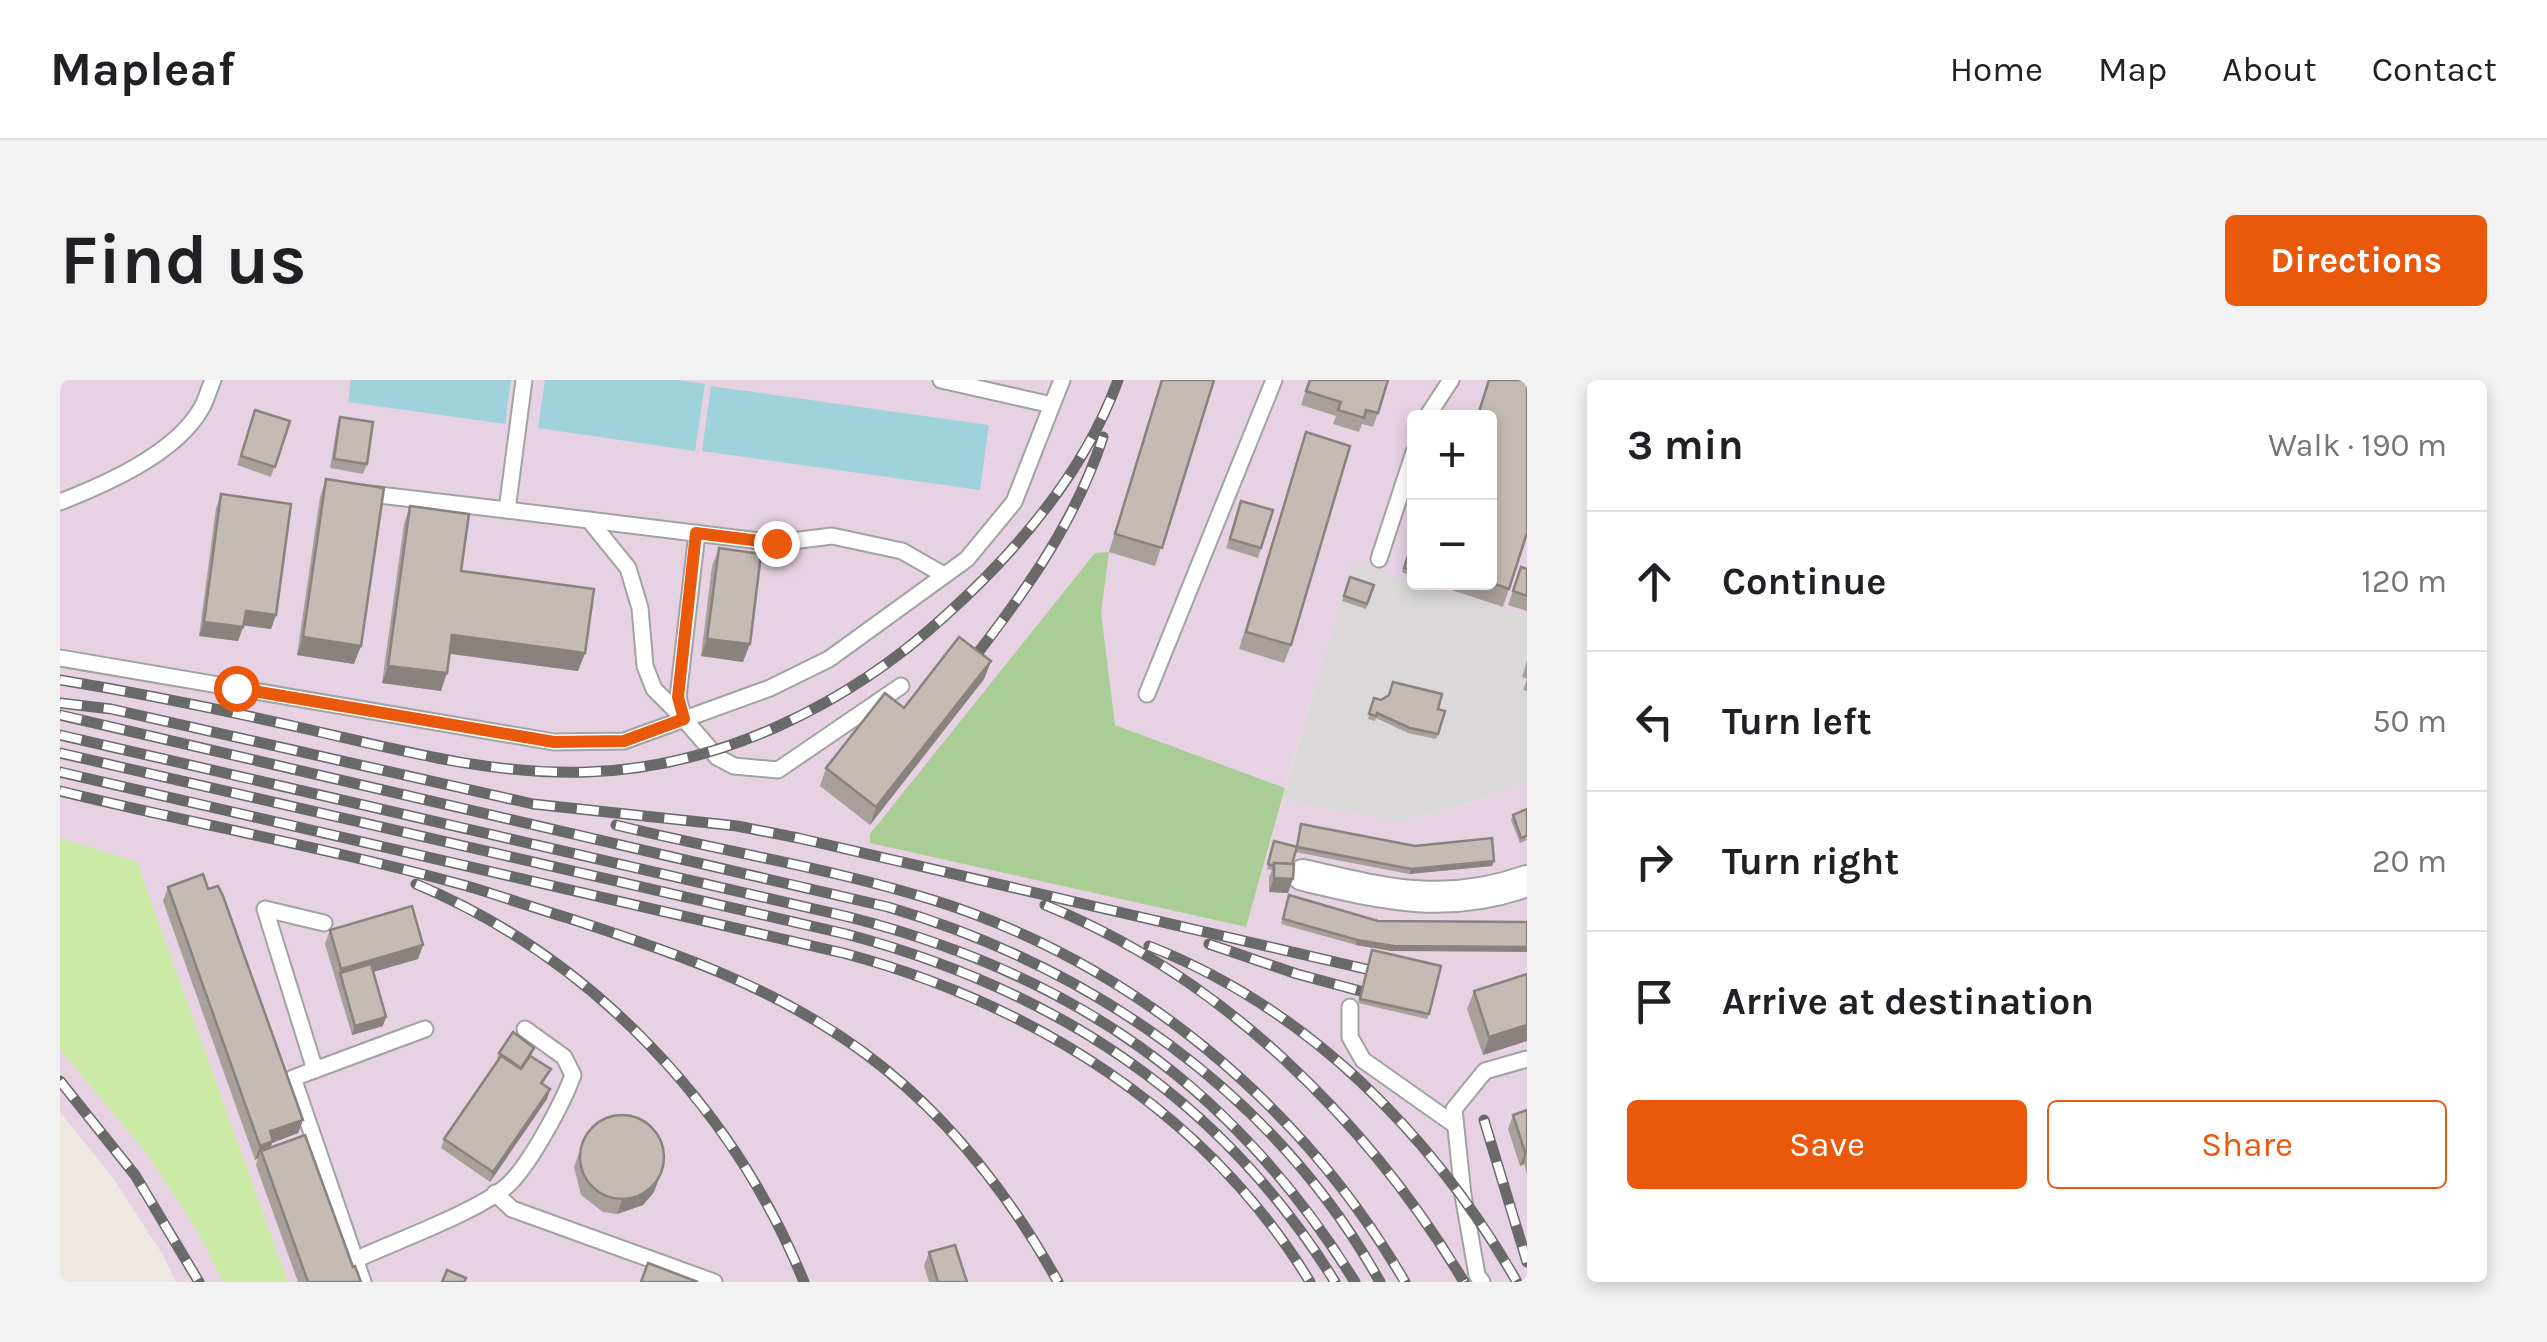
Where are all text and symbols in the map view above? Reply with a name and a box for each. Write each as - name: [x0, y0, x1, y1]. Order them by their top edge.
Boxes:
- text: Mapleaf: [50, 41, 235, 97]
- text: Home: [1950, 49, 2043, 90]
- text: Map: [2098, 49, 2167, 90]
- text: About: [2222, 49, 2317, 90]
- text: Contact: [2372, 49, 2497, 90]
- button: Directions: [2225, 215, 2487, 306]
- text: Find us: [60, 219, 306, 301]
- map controls: [1407, 410, 1497, 590]
- button: +: [1407, 410, 1497, 500]
- text: 3 min: [1627, 420, 1744, 470]
- text: Walk · 190 m: [2268, 427, 2447, 464]
- button: −: [1407, 500, 1497, 590]
- route end: [754, 521, 800, 567]
- icon: ahead: [1627, 554, 1682, 609]
- text: Continue: [1722, 559, 1886, 604]
- text: 120 m: [2361, 563, 2447, 600]
- route start: [214, 666, 260, 712]
- icon: left: [1627, 694, 1682, 749]
- text: Turn left: [1722, 699, 1872, 744]
- text: 50 m: [2372, 703, 2447, 740]
- icon: right: [1627, 834, 1682, 889]
- text: Turn right: [1722, 839, 1899, 884]
- text: 20 m: [2372, 843, 2447, 880]
- icon: arrive: [1627, 974, 1682, 1029]
- text: Arrive at destination: [1722, 979, 2094, 1024]
- button: Save: [1627, 1100, 2027, 1189]
- button: Share: [2047, 1100, 2447, 1189]

